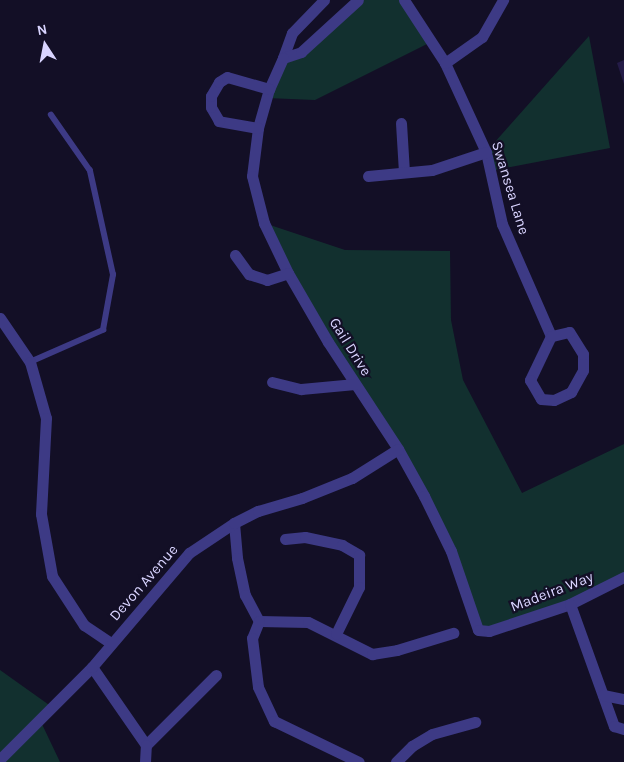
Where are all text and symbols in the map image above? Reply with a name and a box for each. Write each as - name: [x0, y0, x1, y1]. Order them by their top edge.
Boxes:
- north arrow: [20, 20, 70, 70]
- text: N: [35, 20, 49, 39]
- street label: Swansea Lane: [487, 139, 533, 237]
- street label: Gail Drive: [325, 315, 375, 379]
- street label: Devon Avenue: [106, 541, 182, 625]
- street label: Madeira Way: [508, 568, 596, 616]

